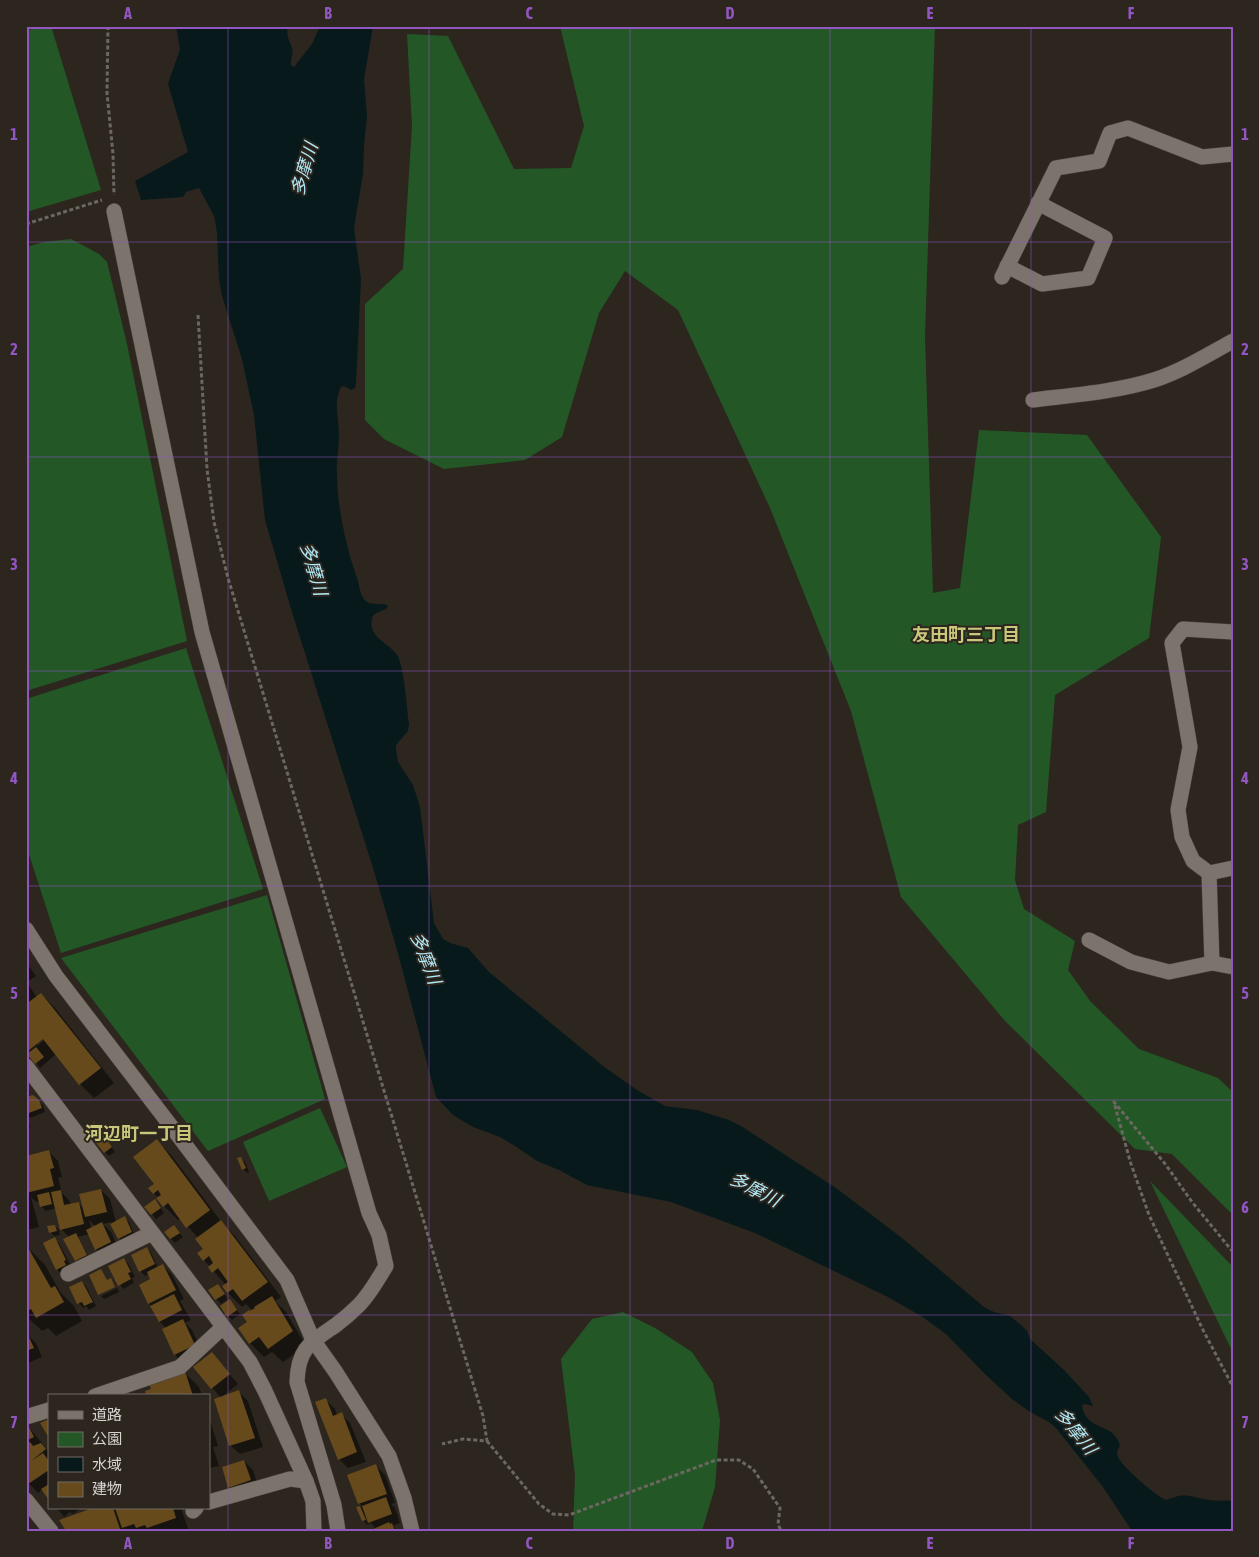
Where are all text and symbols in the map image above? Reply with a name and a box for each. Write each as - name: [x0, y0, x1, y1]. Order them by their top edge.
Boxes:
- text: A: [123, 4, 132, 22]
- text: B: [324, 4, 332, 22]
- text: C: [525, 4, 533, 22]
- text: D: [726, 4, 735, 22]
- text: E: [927, 4, 934, 22]
- text: F: [1128, 4, 1135, 22]
- text: 1: [10, 125, 18, 143]
- text: 1: [1241, 125, 1249, 143]
- water label: 多摩川: [286, 138, 322, 198]
- text: 2: [10, 340, 18, 358]
- text: 2: [1241, 340, 1249, 358]
- water label: 多摩川: [296, 540, 332, 600]
- text: 3: [10, 555, 18, 573]
- text: 3: [1241, 555, 1249, 573]
- district label: 友田町三丁目: [912, 624, 1020, 645]
- text: 4: [9, 769, 18, 787]
- text: 4: [1240, 769, 1249, 787]
- water label: 多摩川: [407, 929, 446, 989]
- text: 5: [10, 984, 18, 1002]
- text: 5: [1241, 984, 1249, 1002]
- district label: 河辺町一丁目: [85, 1123, 193, 1144]
- water label: 多摩川: [726, 1167, 786, 1212]
- text: 6: [10, 1198, 18, 1216]
- text: 6: [1241, 1198, 1249, 1216]
- legend: [48, 1394, 210, 1510]
- water label: 多摩川: [1051, 1403, 1102, 1460]
- text: 道路: [92, 1406, 122, 1423]
- text: 7: [10, 1413, 18, 1431]
- text: 7: [1241, 1413, 1249, 1431]
- text: 公園: [92, 1430, 122, 1447]
- text: 水域: [92, 1456, 122, 1473]
- text: 建物: [92, 1480, 122, 1497]
- text: A: [123, 1534, 132, 1552]
- text: B: [324, 1534, 332, 1552]
- text: C: [525, 1534, 533, 1552]
- text: D: [726, 1534, 735, 1552]
- text: E: [927, 1534, 934, 1552]
- text: F: [1128, 1534, 1135, 1552]

